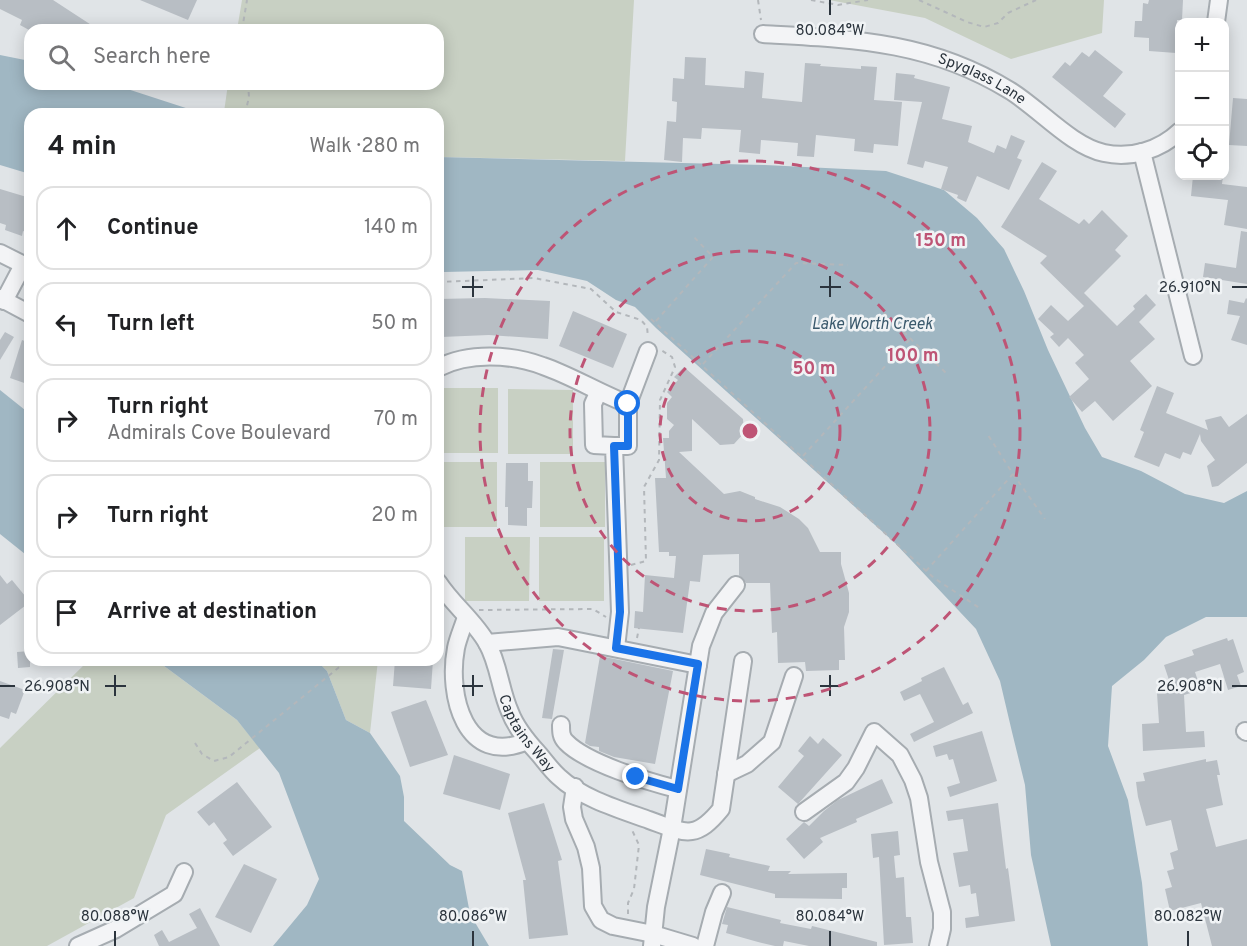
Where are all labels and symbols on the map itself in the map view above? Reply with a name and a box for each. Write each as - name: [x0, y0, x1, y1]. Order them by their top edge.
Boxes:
- text: 80.084°W: [796, 22, 864, 41]
- street label: Spyglass Lane: [935, 50, 1029, 109]
- text: 150 m: [916, 230, 966, 253]
- text: 26.910°N: [1159, 279, 1221, 298]
- water label: Lake Worth Creek: [811, 315, 933, 335]
- text: 100 m: [887, 345, 939, 368]
- text: 50 m: [792, 358, 836, 381]
- route start: [614, 390, 640, 416]
- centre of rings: [740, 421, 760, 441]
- text: 26.908°N: [24, 678, 90, 697]
- text: 26.908°N: [1157, 678, 1223, 697]
- street label: Captains Way: [493, 692, 558, 777]
- route end: [622, 763, 648, 789]
- text: 80.088°W: [81, 908, 149, 927]
- text: 80.086°W: [439, 908, 507, 927]
- text: 80.084°W: [796, 908, 864, 927]
- text: 80.082°W: [1154, 908, 1222, 927]

